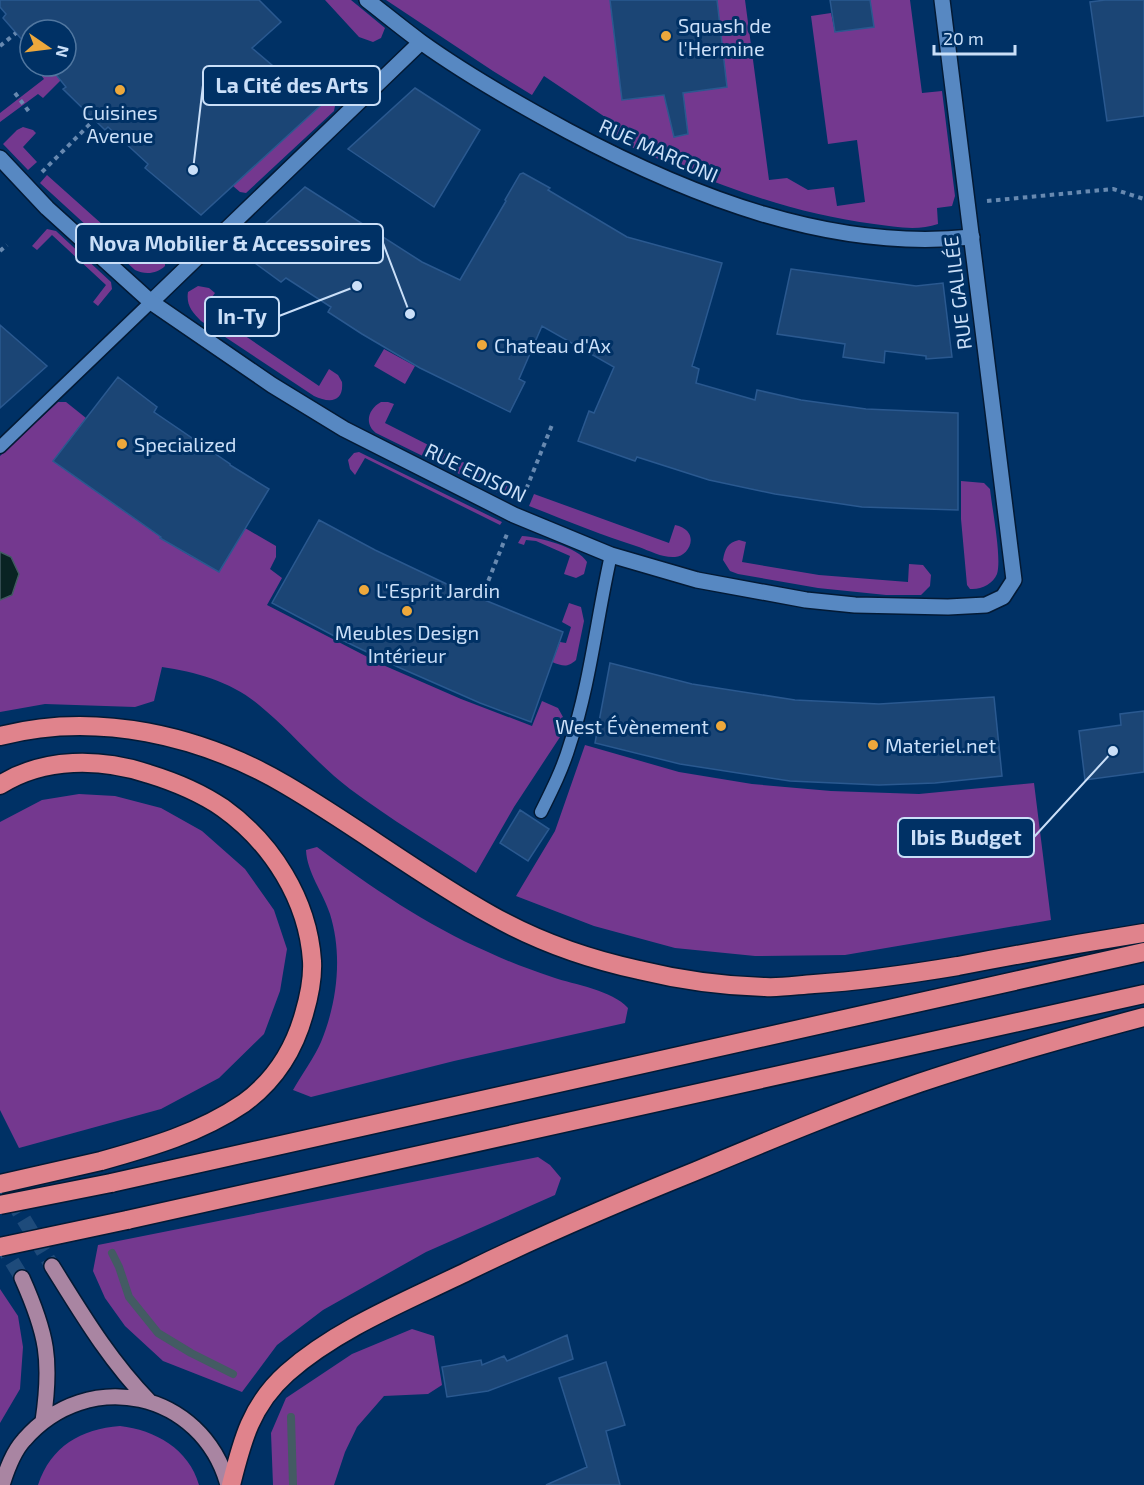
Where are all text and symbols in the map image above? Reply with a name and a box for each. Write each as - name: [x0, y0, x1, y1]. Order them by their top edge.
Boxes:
- place label: Squash de l'Hermine: [678, 13, 771, 60]
- north arrow: [18, 18, 78, 78]
- scale bar: [934, 18, 1015, 56]
- text: 20 m: [943, 27, 984, 49]
- marker: Squash de l'Hermine: [659, 29, 673, 43]
- text: N: [52, 44, 74, 60]
- callout: La Cité des Arts: [203, 66, 380, 105]
- text: La Cité des Arts: [216, 72, 368, 97]
- marker: Cuisines Avenue: [113, 83, 127, 97]
- place label: Cuisines Avenue: [82, 100, 158, 147]
- street label: RUE MARCONI: [596, 113, 722, 187]
- callout: Nova Mobilier & Accessoires: [76, 224, 383, 263]
- text: Nova Mobilier & Accessoires: [89, 230, 371, 255]
- street label: RUE GALILÉE: [938, 235, 976, 351]
- callout: In-Ty: [205, 297, 279, 336]
- text: In-Ty: [217, 303, 267, 329]
- place label: Chateau d'Ax: [494, 333, 612, 357]
- marker: Chateau d'Ax: [475, 338, 489, 352]
- place label: Specialized: [134, 432, 237, 456]
- marker: Specialized: [115, 437, 129, 451]
- street label: RUE EDISON: [421, 437, 531, 507]
- place label: L'Esprit Jardin: [376, 578, 500, 602]
- marker: L'Esprit Jardin: [357, 583, 371, 597]
- marker: Meubles Design Intérieur: [400, 604, 414, 618]
- place label: Meubles Design Intérieur: [335, 620, 479, 667]
- place label: West Évènement: [555, 714, 709, 738]
- marker: West Évènement: [714, 719, 728, 733]
- place label: Materiel.net: [885, 733, 996, 757]
- marker: Materiel.net: [866, 738, 880, 752]
- callout: Ibis Budget: [898, 818, 1034, 857]
- text: Ibis Budget: [910, 824, 1022, 849]

